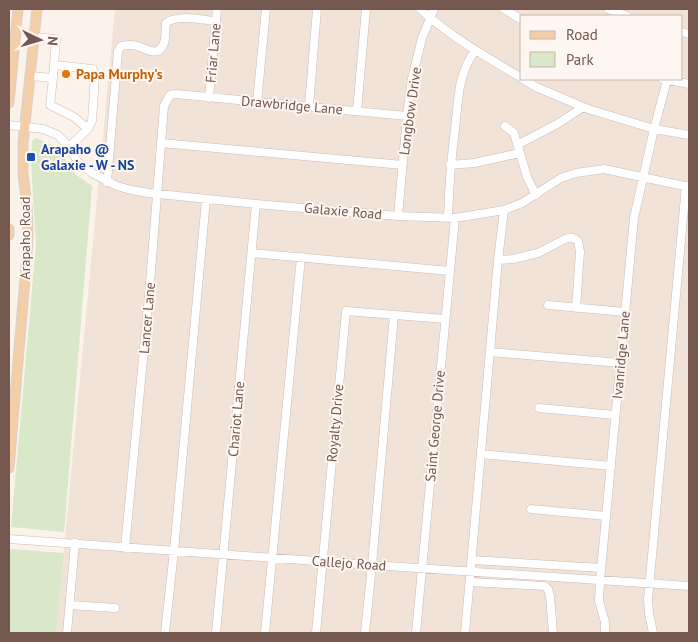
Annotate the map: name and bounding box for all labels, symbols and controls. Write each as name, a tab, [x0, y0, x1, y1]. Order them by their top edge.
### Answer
north arrow	[15, 15, 65, 65]
legend	[520, 15, 683, 80]
street label: Friar Lane	[201, 22, 225, 84]
text: Road	[566, 25, 598, 44]
text: N	[44, 36, 62, 47]
text: Park	[566, 50, 594, 69]
place label: Papa Murphy's	[76, 65, 163, 83]
street label: Longbow Drive	[395, 66, 425, 156]
marker: Papa Murphy's	[60, 68, 72, 80]
street label: Drawbridge Lane	[241, 92, 343, 118]
place label: Arapaho @ Galaxie - W - NS	[41, 140, 135, 174]
marker: Arapaho @ Galaxie - W - NS	[25, 151, 37, 163]
street label: Arapaho Road	[16, 197, 34, 279]
street label: Galaxie Road	[303, 199, 383, 223]
street label: Lancer Lane	[135, 281, 159, 355]
street label: Ivanridge Lane	[608, 310, 634, 400]
street label: Saint George Drive	[421, 370, 449, 482]
street label: Chariot Lane	[224, 380, 248, 458]
street label: Royalty Drive	[323, 383, 347, 463]
street label: Callejo Road	[311, 551, 387, 575]

